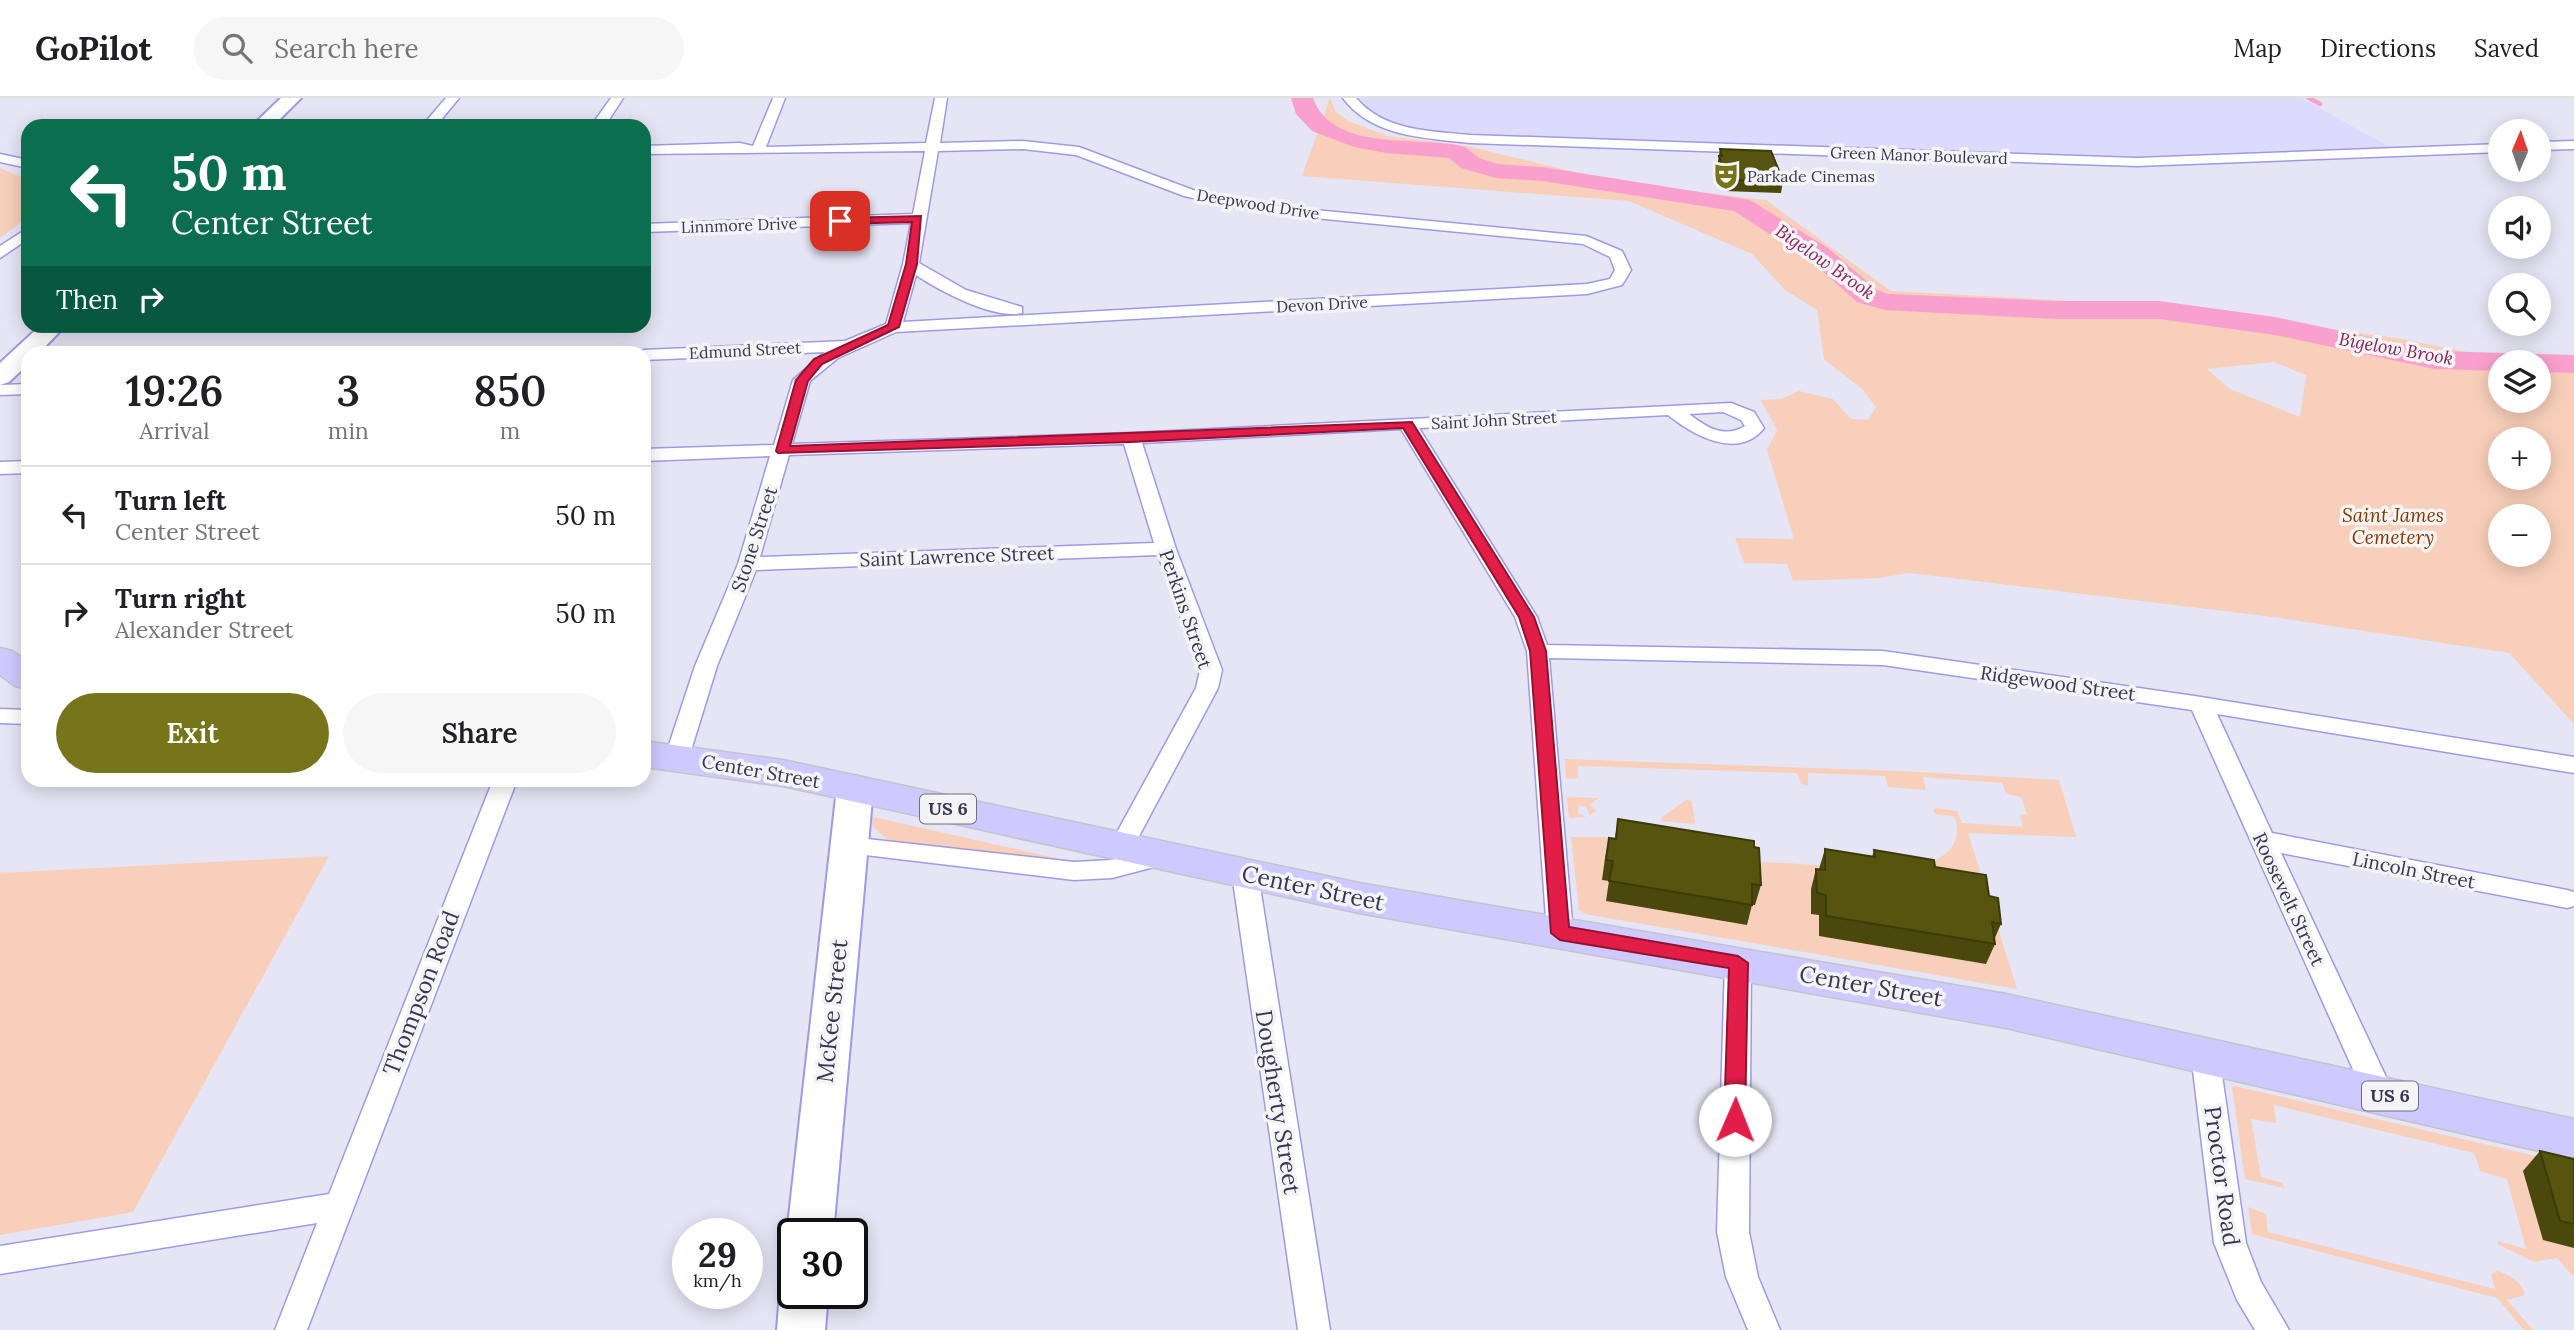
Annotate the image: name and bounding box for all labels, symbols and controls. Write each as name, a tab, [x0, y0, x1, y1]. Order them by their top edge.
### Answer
search box	[194, 17, 684, 80]
text: GoPilot	[35, 27, 152, 69]
icon: search	[218, 29, 256, 67]
text: Search here	[274, 32, 419, 65]
text: Map	[2233, 33, 2282, 64]
text: Directions	[2320, 33, 2436, 64]
text: Saved	[2474, 33, 2539, 64]
north arrow	[2488, 119, 2552, 182]
map controls	[2488, 119, 2551, 567]
text: 50 m	[171, 141, 287, 203]
street label: Green Manor Boulevard	[1830, 142, 2009, 168]
icon: left	[56, 147, 147, 238]
theatre icon: Parkade Cinemas	[1711, 161, 1741, 191]
place label: Parkade Cinemas	[1747, 166, 1875, 186]
street label: Deepwood Drive	[1195, 184, 1321, 224]
pin	[810, 191, 870, 251]
button: sound	[2488, 196, 2551, 259]
text: Center Street	[171, 202, 373, 243]
icon: arrive	[821, 202, 859, 240]
street label: Linnmore Drive	[680, 213, 798, 237]
water label: Bigelow Brook	[1771, 219, 1879, 304]
button: search	[2488, 273, 2551, 336]
icon: right	[132, 280, 170, 318]
text: Then	[56, 283, 118, 316]
street label: Devon Drive	[1276, 292, 1369, 316]
water label: Bigelow Brook	[2337, 327, 2455, 370]
street label: Edmund Street	[688, 337, 802, 363]
button: layers	[2488, 350, 2551, 413]
text: 19:26	[126, 364, 223, 418]
text: 3	[337, 364, 360, 418]
text: 850	[473, 364, 547, 418]
street label: Saint John Street	[1431, 407, 1558, 433]
text: Arrival	[139, 416, 210, 445]
text: min	[328, 416, 369, 445]
text: m	[500, 416, 520, 445]
button: +	[2488, 427, 2551, 490]
street label: Stone Street	[726, 482, 783, 595]
text: Turn left	[115, 484, 226, 517]
icon: left	[56, 496, 94, 534]
text: 50 m	[556, 499, 616, 532]
park label: Saint James Cemetery	[2342, 503, 2444, 549]
button: −	[2488, 504, 2551, 567]
text: Center Street	[115, 517, 260, 546]
street label: Saint Lawrence Street	[859, 541, 1055, 571]
street label: Perkins Street	[1154, 546, 1218, 672]
text: Turn right	[115, 582, 246, 615]
icon: right	[56, 594, 94, 632]
text: 50 m	[556, 597, 616, 630]
text: Alexander Street	[115, 615, 293, 644]
street label: Ridgewood Street	[1979, 660, 2138, 706]
button: Exit	[56, 693, 329, 773]
button: Share	[343, 693, 616, 773]
street label: Center Street	[700, 749, 823, 793]
road number: US 6	[920, 794, 976, 824]
street label: Roosevelt Street	[2248, 829, 2331, 970]
street label: Lincoln Street	[2351, 846, 2478, 894]
street label: Center Street	[1239, 858, 1387, 917]
street label: Thompson Road	[376, 906, 465, 1079]
street label: McKee Street	[810, 938, 853, 1084]
street label: Center Street	[1797, 959, 1945, 1012]
street label: Dougherty Street	[1250, 1008, 1307, 1196]
road number: US 6	[2362, 1082, 2418, 1111]
position arrow	[1698, 1083, 1772, 1157]
street label: Proctor Road	[2198, 1104, 2247, 1248]
speed limit sign: 30	[777, 1218, 868, 1309]
text: 29	[698, 1232, 737, 1277]
text: km/h	[693, 1269, 742, 1292]

